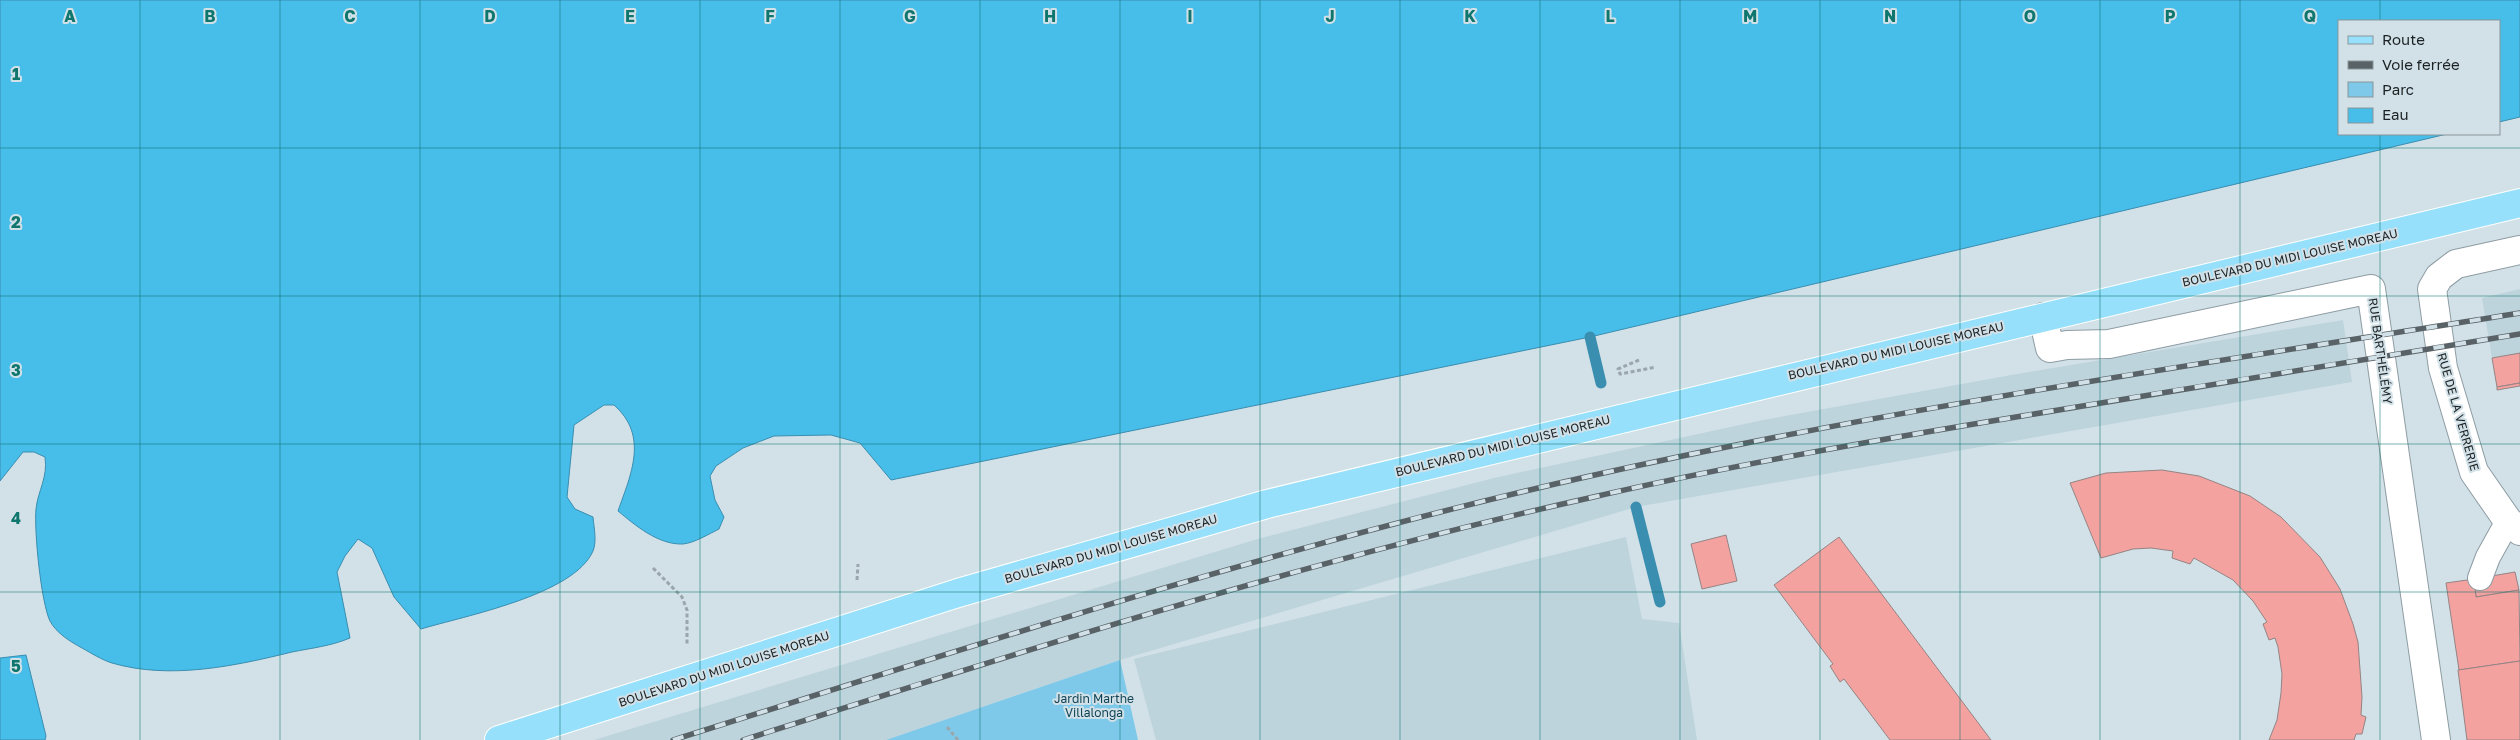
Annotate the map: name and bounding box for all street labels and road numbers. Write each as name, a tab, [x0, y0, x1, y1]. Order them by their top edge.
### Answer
street label: BOULEVARD DU MIDI LOUISE MOREAU	[2181, 225, 2399, 290]
street label: RUE BARTHÉLÉMY	[2366, 297, 2395, 405]
street label: BOULEVARD DU MIDI LOUISE MOREAU	[1787, 318, 2005, 383]
street label: RUE DE LA VERRERIE	[2434, 351, 2483, 473]
street label: BOULEVARD DU MIDI LOUISE MOREAU	[1394, 412, 1612, 479]
street label: BOULEVARD DU MIDI LOUISE MOREAU	[1003, 511, 1219, 586]
street label: BOULEVARD DU MIDI LOUISE MOREAU	[617, 627, 831, 710]

